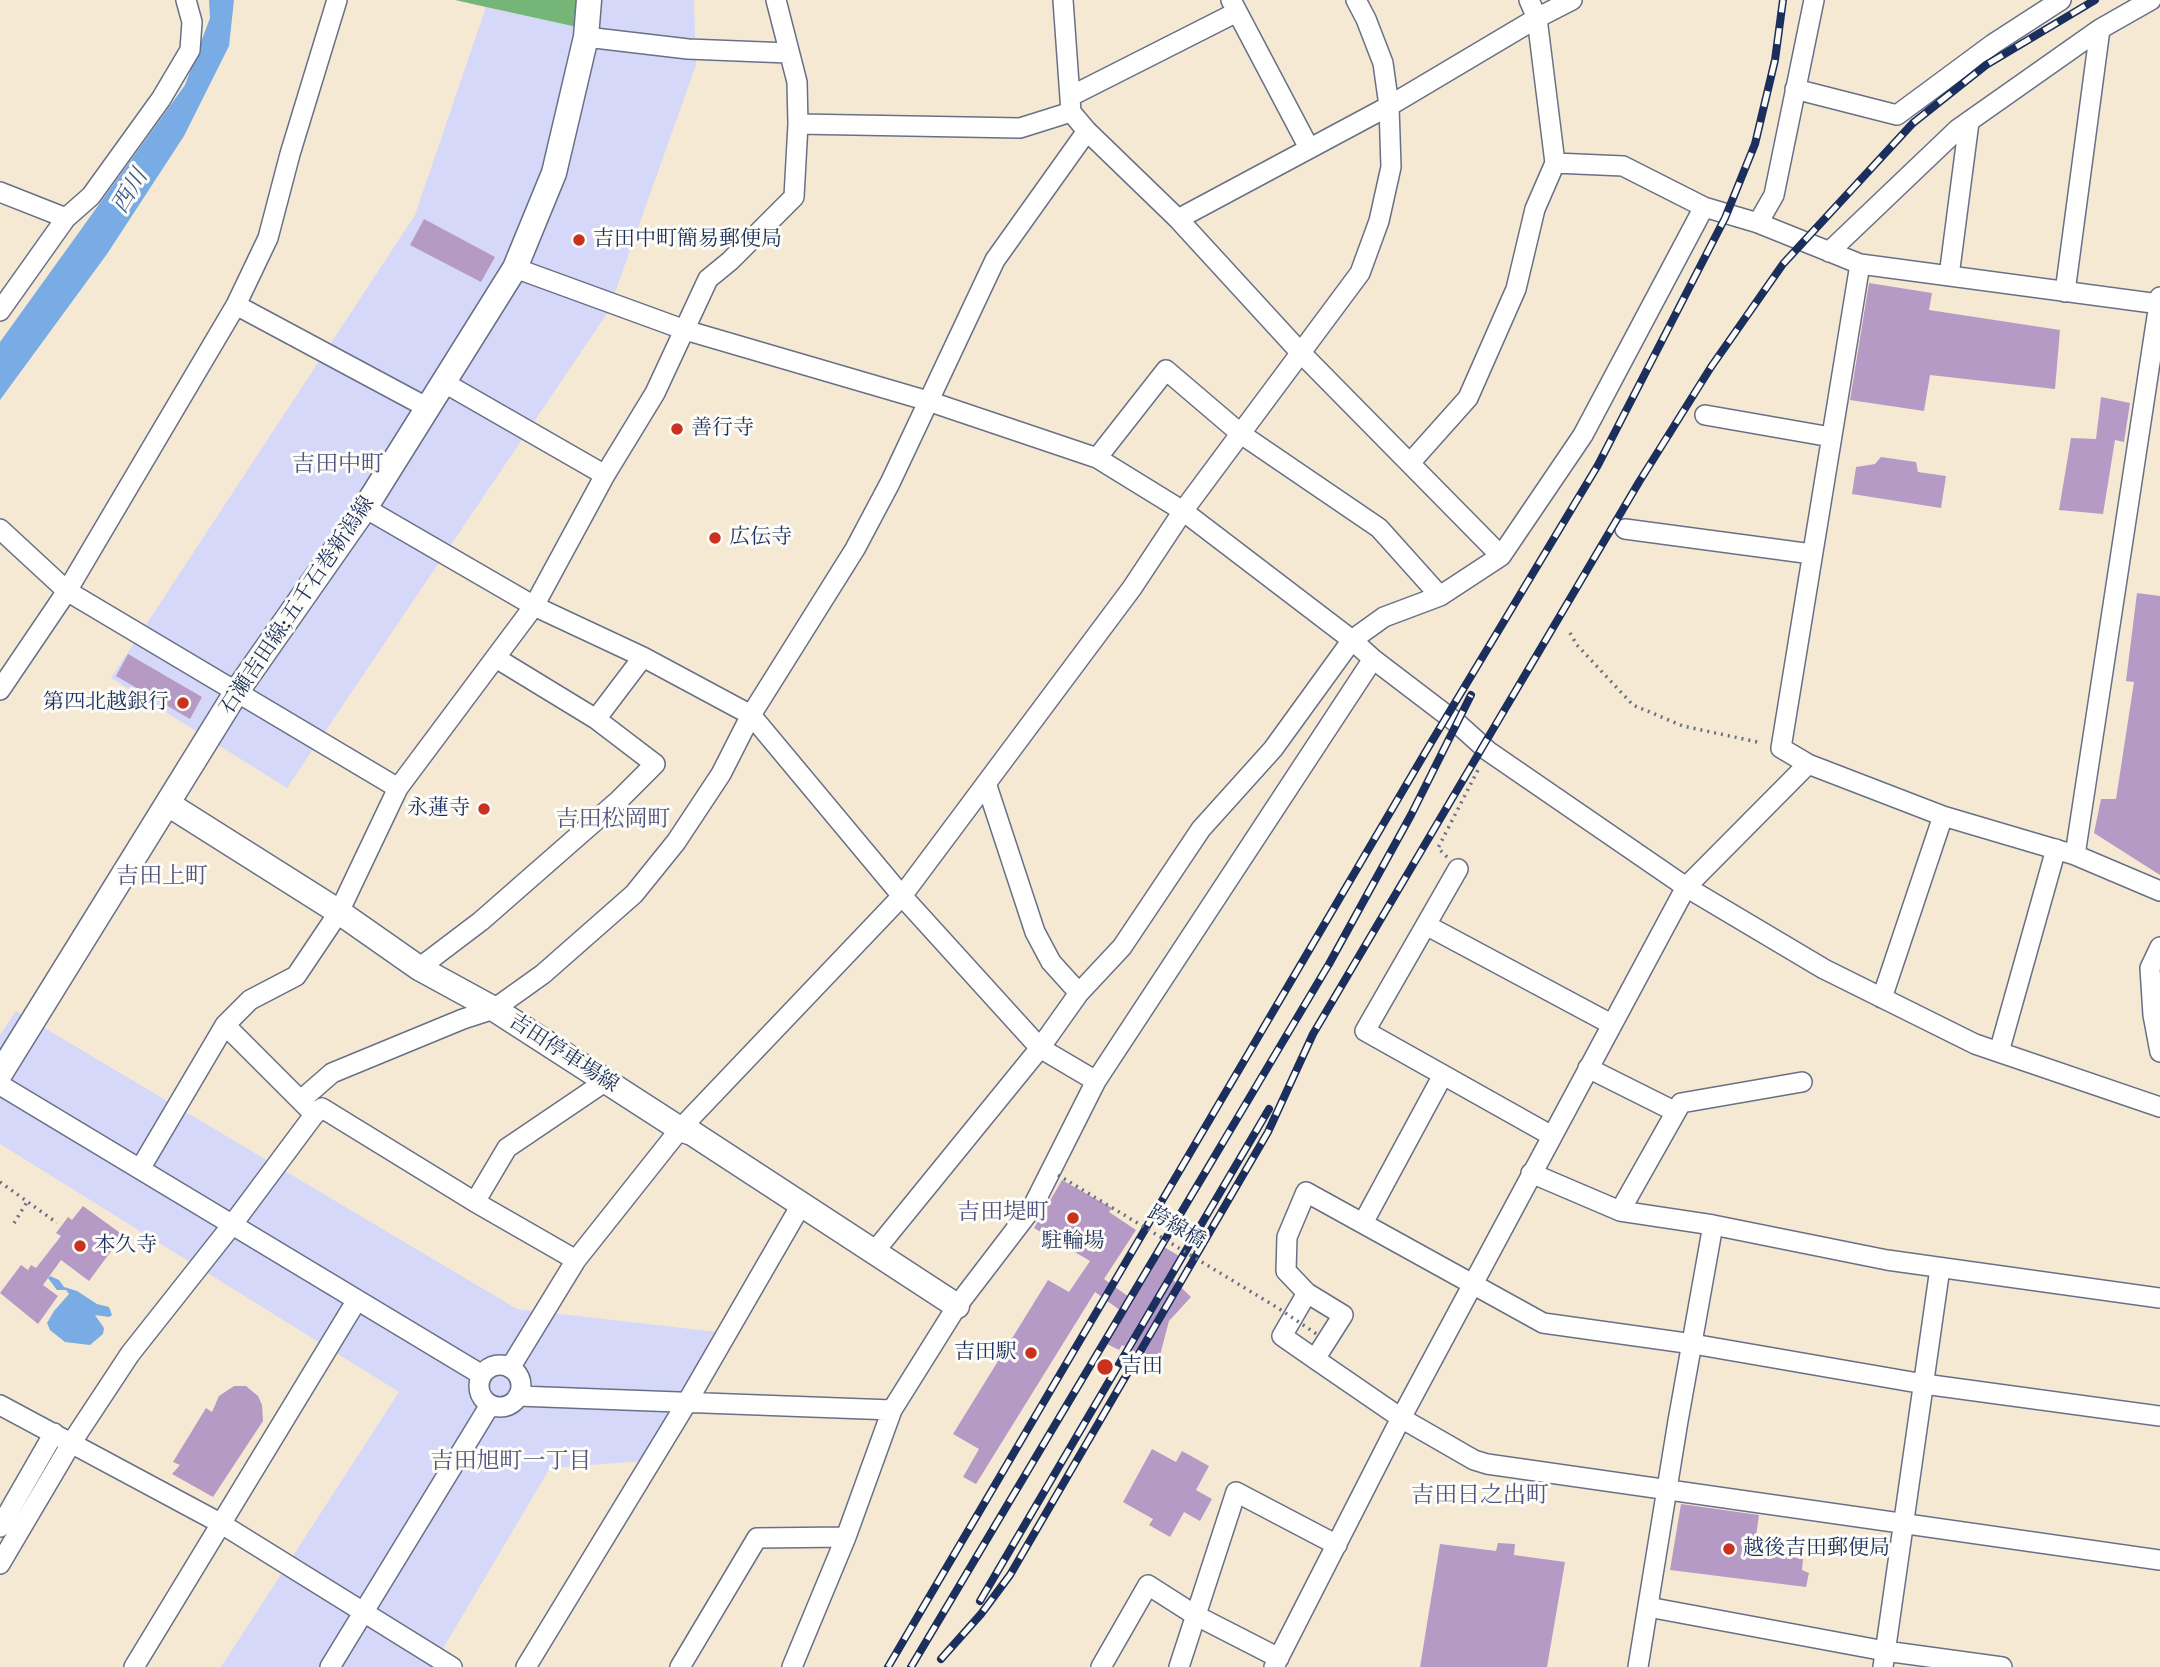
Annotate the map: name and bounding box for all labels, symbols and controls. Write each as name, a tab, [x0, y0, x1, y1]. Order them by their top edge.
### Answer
water label: 西川	[107, 165, 155, 219]
place label: 吉田中町簡易郵便局	[593, 227, 782, 253]
marker: 吉田中町簡易郵便局	[571, 232, 587, 248]
place label: 善行寺	[691, 416, 754, 442]
marker: 善行寺	[669, 421, 685, 437]
district label: 吉田中町	[292, 451, 384, 479]
street label: 石瀬吉田線;五千石巻新潟線	[215, 492, 381, 720]
place label: 広伝寺	[729, 525, 792, 551]
marker: 広伝寺	[707, 530, 723, 546]
place label: 第四北越銀行	[43, 690, 169, 716]
marker: 第四北越銀行	[175, 695, 191, 711]
place label: 永蓮寺	[407, 796, 470, 822]
marker: 永蓮寺	[476, 801, 492, 817]
district label: 吉田松岡町	[556, 806, 670, 834]
district label: 吉田上町	[116, 863, 208, 891]
street label: 吉田停車場線	[503, 1009, 623, 1099]
district label: 吉田堤町	[957, 1199, 1049, 1227]
street label: 跨線橋	[1143, 1201, 1209, 1255]
marker: 駐輪場	[1065, 1210, 1081, 1226]
place label: 駐輪場	[1042, 1229, 1104, 1255]
place label: 本久寺	[94, 1233, 157, 1259]
marker: 本久寺	[72, 1238, 88, 1254]
place label: 吉田駅	[954, 1340, 1017, 1366]
marker: 吉田駅	[1023, 1345, 1039, 1361]
place label: 吉田	[1121, 1354, 1163, 1380]
marker: 吉田	[1095, 1357, 1115, 1377]
district label: 吉田旭町一丁目	[431, 1448, 591, 1476]
district label: 吉田日之出町	[1411, 1482, 1549, 1510]
place label: 越後吉田郵便局	[1743, 1536, 1890, 1562]
marker: 越後吉田郵便局	[1721, 1541, 1737, 1557]

